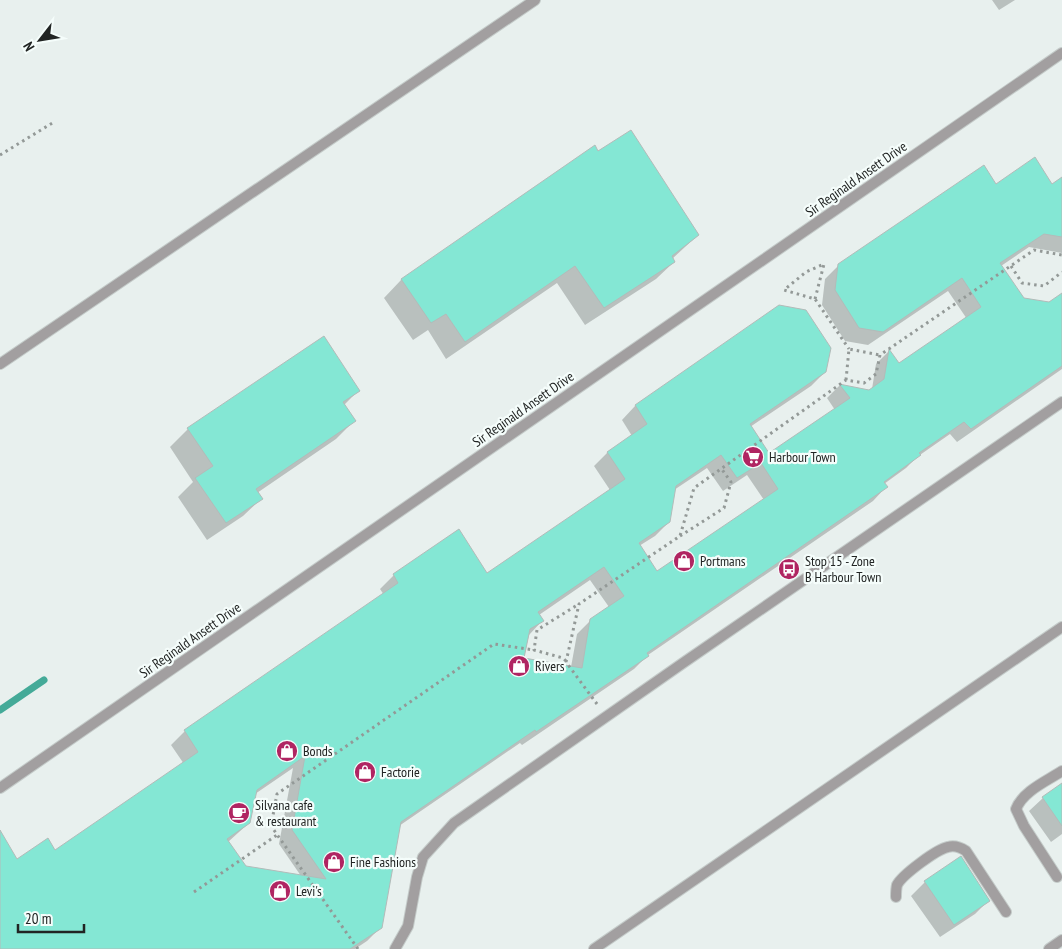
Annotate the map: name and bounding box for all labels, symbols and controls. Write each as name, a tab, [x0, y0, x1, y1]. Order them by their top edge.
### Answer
north arrow	[15, 15, 65, 65]
text: N	[19, 39, 39, 55]
street label: Sir Reginald Ansett Drive	[802, 137, 910, 221]
street label: Sir Reginald Ansett Drive	[469, 367, 577, 451]
supermarket icon: Harbour Town	[741, 445, 765, 469]
place label: Harbour Town	[769, 448, 836, 466]
shop icon: Portmans	[672, 549, 696, 573]
place label: Portmans	[700, 552, 746, 570]
place label: Stop 15 - Zone B Harbour Town	[805, 552, 881, 586]
bus stop icon: Stop 15 - Zone B Harbour Town	[777, 557, 801, 581]
street label: Sir Reginald Ansett Drive	[136, 598, 244, 682]
shop icon: Rivers	[507, 654, 531, 678]
place label: Rivers	[535, 657, 565, 675]
shop icon: Bonds	[275, 739, 299, 763]
place label: Bonds	[303, 742, 333, 760]
shop icon: Factorie	[353, 760, 377, 784]
place label: Factorie	[381, 763, 420, 781]
place label: Silvana cafe & restaurant	[255, 796, 317, 830]
cafe icon: Silvana cafe & restaurant	[227, 801, 251, 825]
shop icon: Fine Fashions	[322, 850, 346, 874]
place label: Fine Fashions	[350, 853, 416, 871]
shop icon: Levi's	[268, 879, 292, 903]
place label: Levi's	[296, 882, 322, 900]
scale bar	[18, 902, 84, 934]
text: 20 m	[25, 909, 51, 928]

